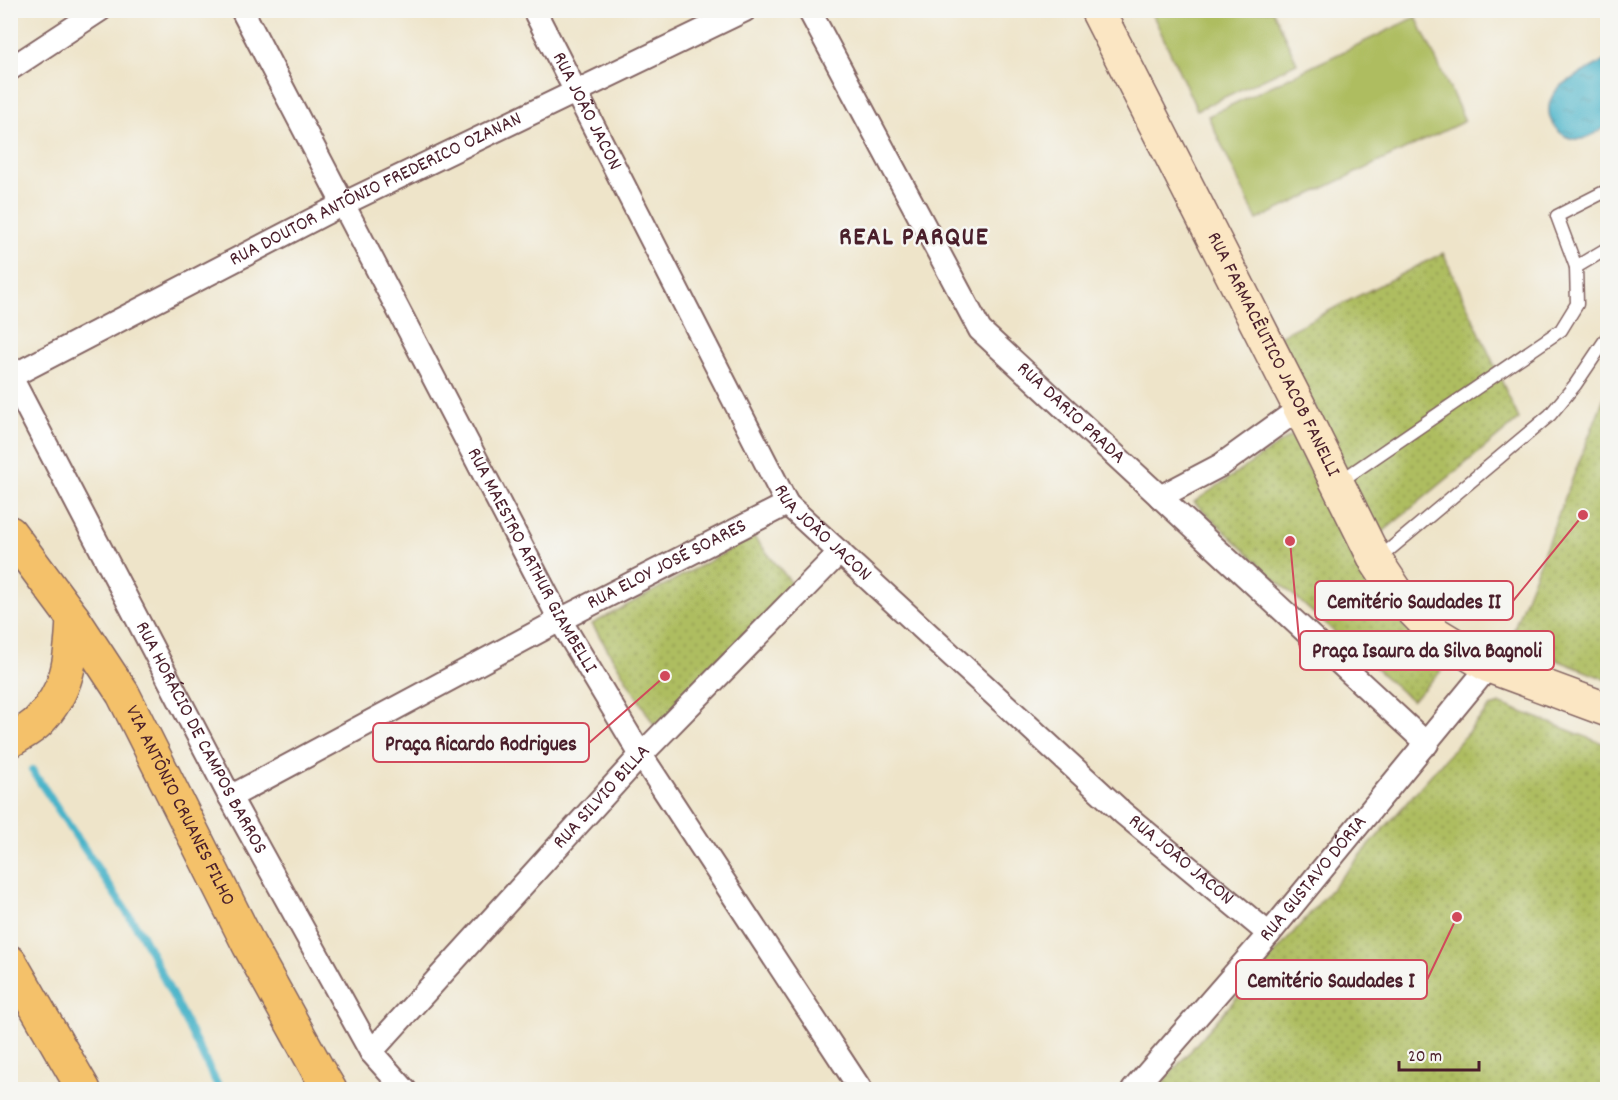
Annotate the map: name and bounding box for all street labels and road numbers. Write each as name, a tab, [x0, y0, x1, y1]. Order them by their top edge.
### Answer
street label: RUA JOÃO JACON	[544, 47, 628, 176]
street label: RUA DOUTOR ANTÔNIO FREDERICO OZANAN	[225, 106, 527, 274]
street label: RUA FARMACÊUTICO JACOB FANELLI	[1199, 228, 1346, 482]
street label: RUA DARIO PRADA	[1010, 356, 1131, 471]
street label: RUA MAESTRO ARTHUR GIAMBELLI	[459, 443, 603, 679]
street label: RUA JOÃO JACON	[766, 480, 877, 589]
street label: RUA ELOY JOSÉ SOARES	[583, 513, 752, 618]
street label: RUA HORÁCIO DE CAMPOS BARROS	[127, 617, 273, 860]
street label: VIA ANTÔNIO CRUANES FILHO	[117, 701, 241, 911]
street label: RUA SILVIO BILLA	[547, 739, 657, 856]
street label: RUA JOÃO JACON	[1122, 808, 1239, 913]
street label: RUA GUSTAVO DÓRIA	[1254, 810, 1375, 949]

